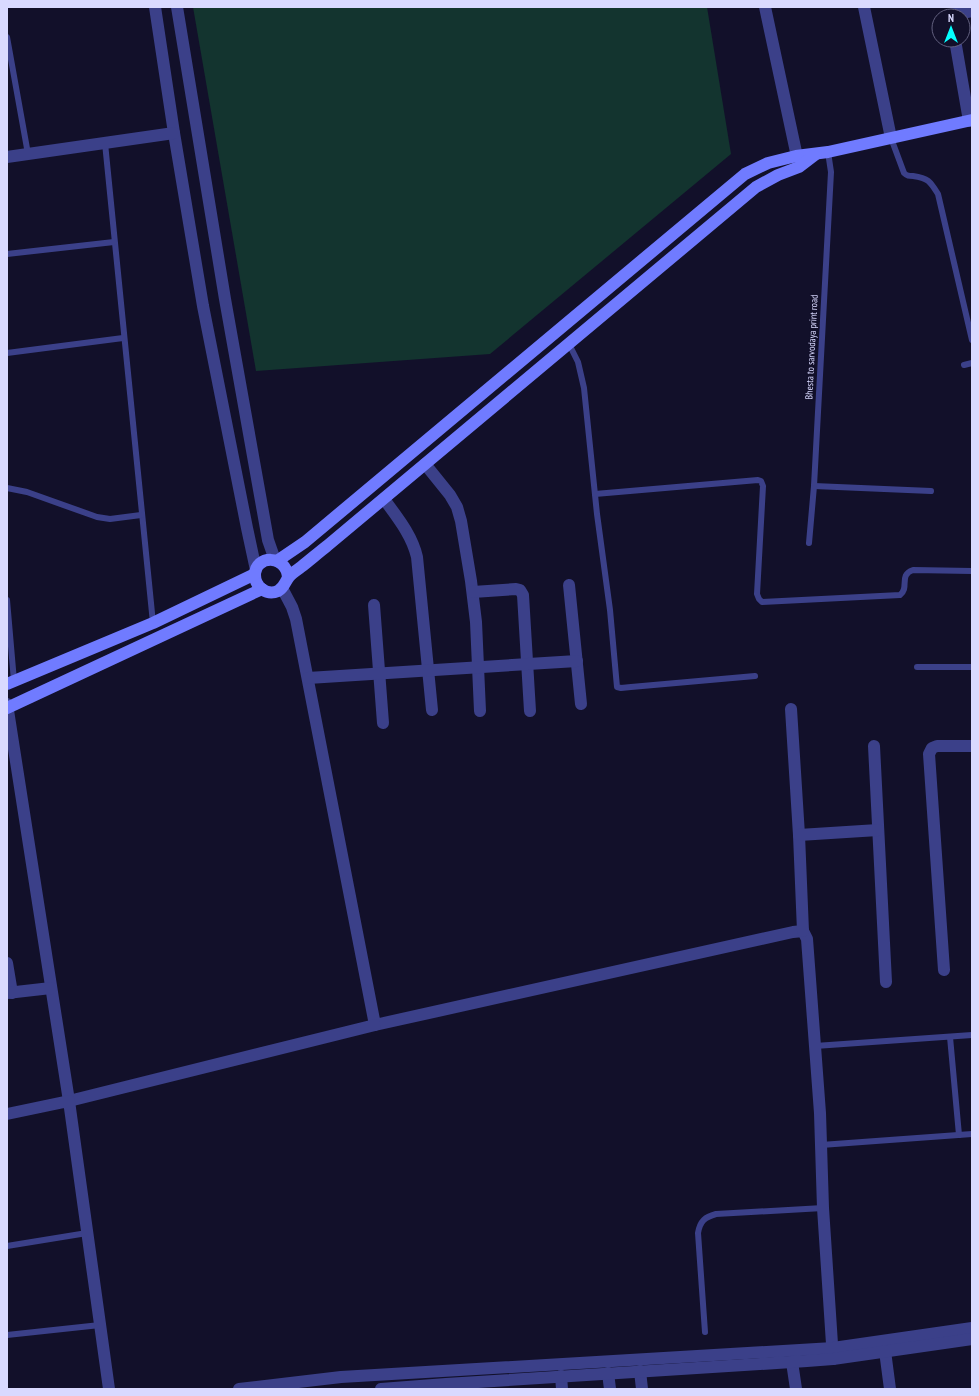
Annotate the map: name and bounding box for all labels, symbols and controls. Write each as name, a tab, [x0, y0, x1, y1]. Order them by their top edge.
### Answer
north arrow	[931, 8, 971, 48]
text: N	[948, 11, 954, 25]
street label: Bhesta to sarvodaya print road	[802, 294, 821, 400]

